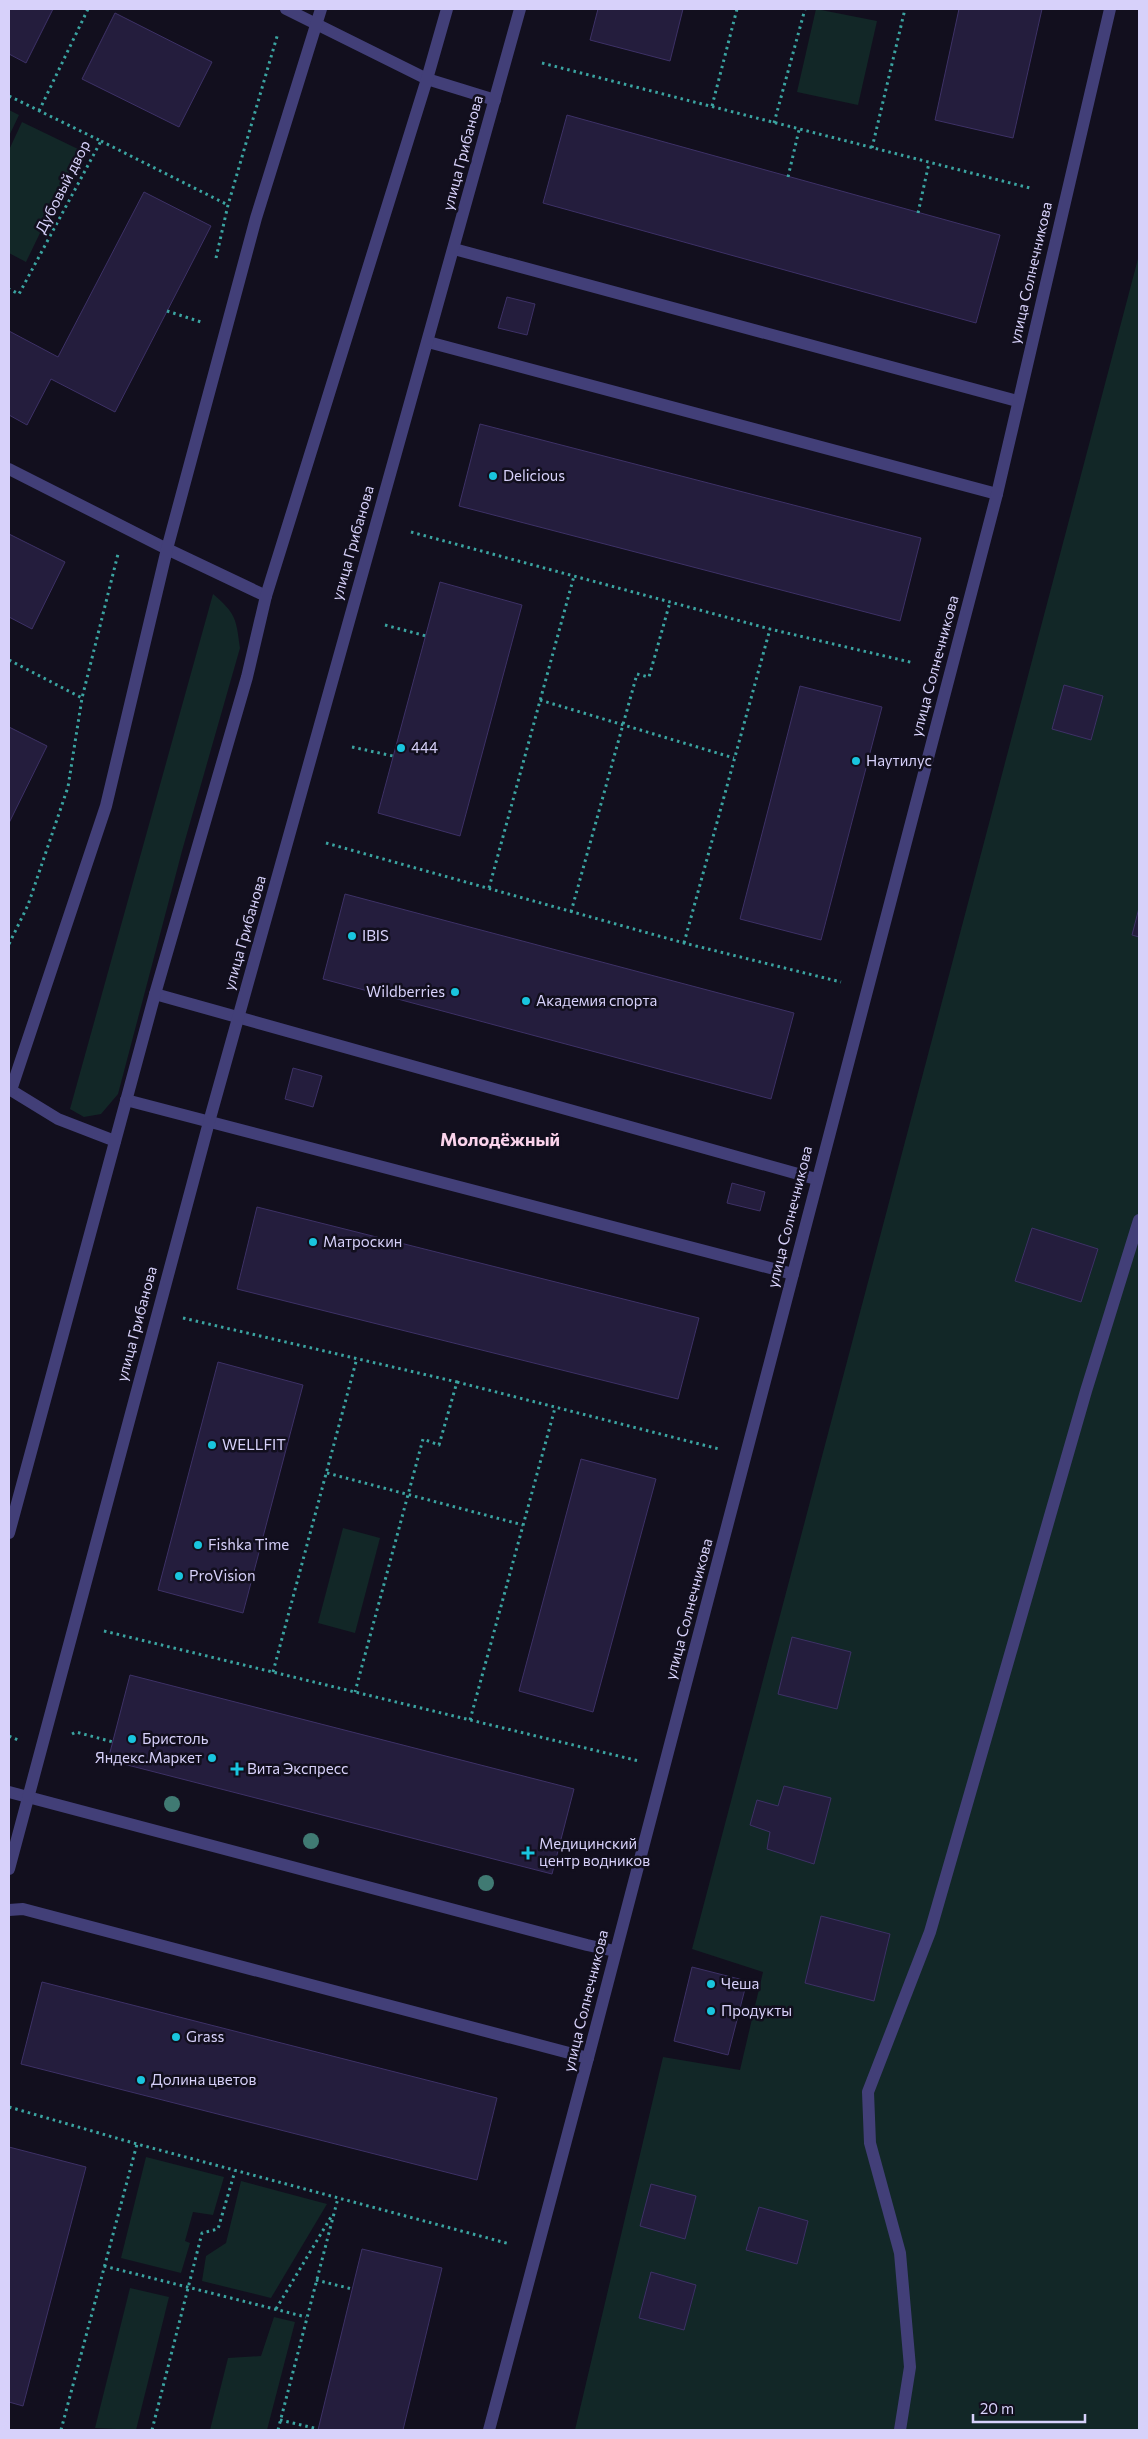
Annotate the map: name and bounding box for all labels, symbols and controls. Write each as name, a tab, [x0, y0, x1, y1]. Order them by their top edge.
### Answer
street label: улица Грибанова	[438, 93, 486, 212]
street label: Дубовый двор	[31, 137, 93, 236]
street label: улица Солнечникова	[1005, 200, 1055, 346]
place label: Delicious	[503, 466, 565, 484]
marker: Delicious	[487, 470, 499, 482]
street label: улица Грибанова	[327, 483, 377, 602]
street label: улица Солнечникова	[906, 593, 962, 738]
place label: 444	[411, 738, 438, 756]
marker: 444	[395, 742, 407, 754]
place label: Наутилус	[866, 751, 932, 769]
marker: Наутилус	[850, 755, 862, 767]
street label: улица Грибанова	[219, 873, 269, 992]
place label: IBIS	[362, 926, 389, 944]
marker: IBIS	[346, 930, 358, 942]
place label: Wildberries	[366, 982, 445, 1000]
marker: Wildberries	[449, 986, 461, 998]
place label: Академия спорта	[536, 991, 657, 1009]
marker: Академия спорта	[520, 995, 532, 1007]
district label: Молодёжный	[440, 1128, 560, 1150]
street label: улица Солнечникова	[763, 1144, 815, 1290]
place label: Матроскин	[323, 1232, 402, 1250]
marker: Матроскин	[307, 1236, 319, 1248]
street label: улица Грибанова	[112, 1264, 160, 1383]
place label: WELLFIT	[222, 1435, 286, 1453]
marker: WELLFIT	[206, 1439, 218, 1451]
place label: Fishka Time	[208, 1535, 289, 1553]
street label: улица Солнечникова	[660, 1536, 716, 1681]
marker: Fishka Time	[192, 1539, 204, 1551]
place label: ProVision	[189, 1566, 256, 1584]
marker: ProVision	[173, 1570, 185, 1582]
place label: Бристоль	[142, 1729, 209, 1747]
marker: Бристоль	[126, 1733, 138, 1745]
place label: Яндекс.Маркет	[95, 1748, 202, 1766]
marker: Яндекс.Маркет	[206, 1752, 218, 1764]
place label: Вита Экспресс	[247, 1759, 348, 1777]
marker: Вита Экспресс	[231, 1763, 243, 1775]
place label: Медицинский центр водников	[539, 1834, 650, 1869]
marker: Медицинский центр водников	[521, 1846, 535, 1860]
street label: улица Солнечникова	[559, 1928, 611, 2074]
place label: Чеша	[721, 1974, 759, 1992]
marker: Чеша	[705, 1978, 717, 1990]
place label: Продукты	[721, 2001, 792, 2019]
marker: Продукты	[705, 2005, 717, 2017]
place label: Grass	[186, 2027, 224, 2045]
marker: Grass	[170, 2031, 182, 2043]
place label: Долина цветов	[151, 2070, 257, 2088]
marker: Долина цветов	[135, 2074, 147, 2086]
scale bar	[973, 2392, 1086, 2424]
text: 20 m	[980, 2399, 1014, 2417]

